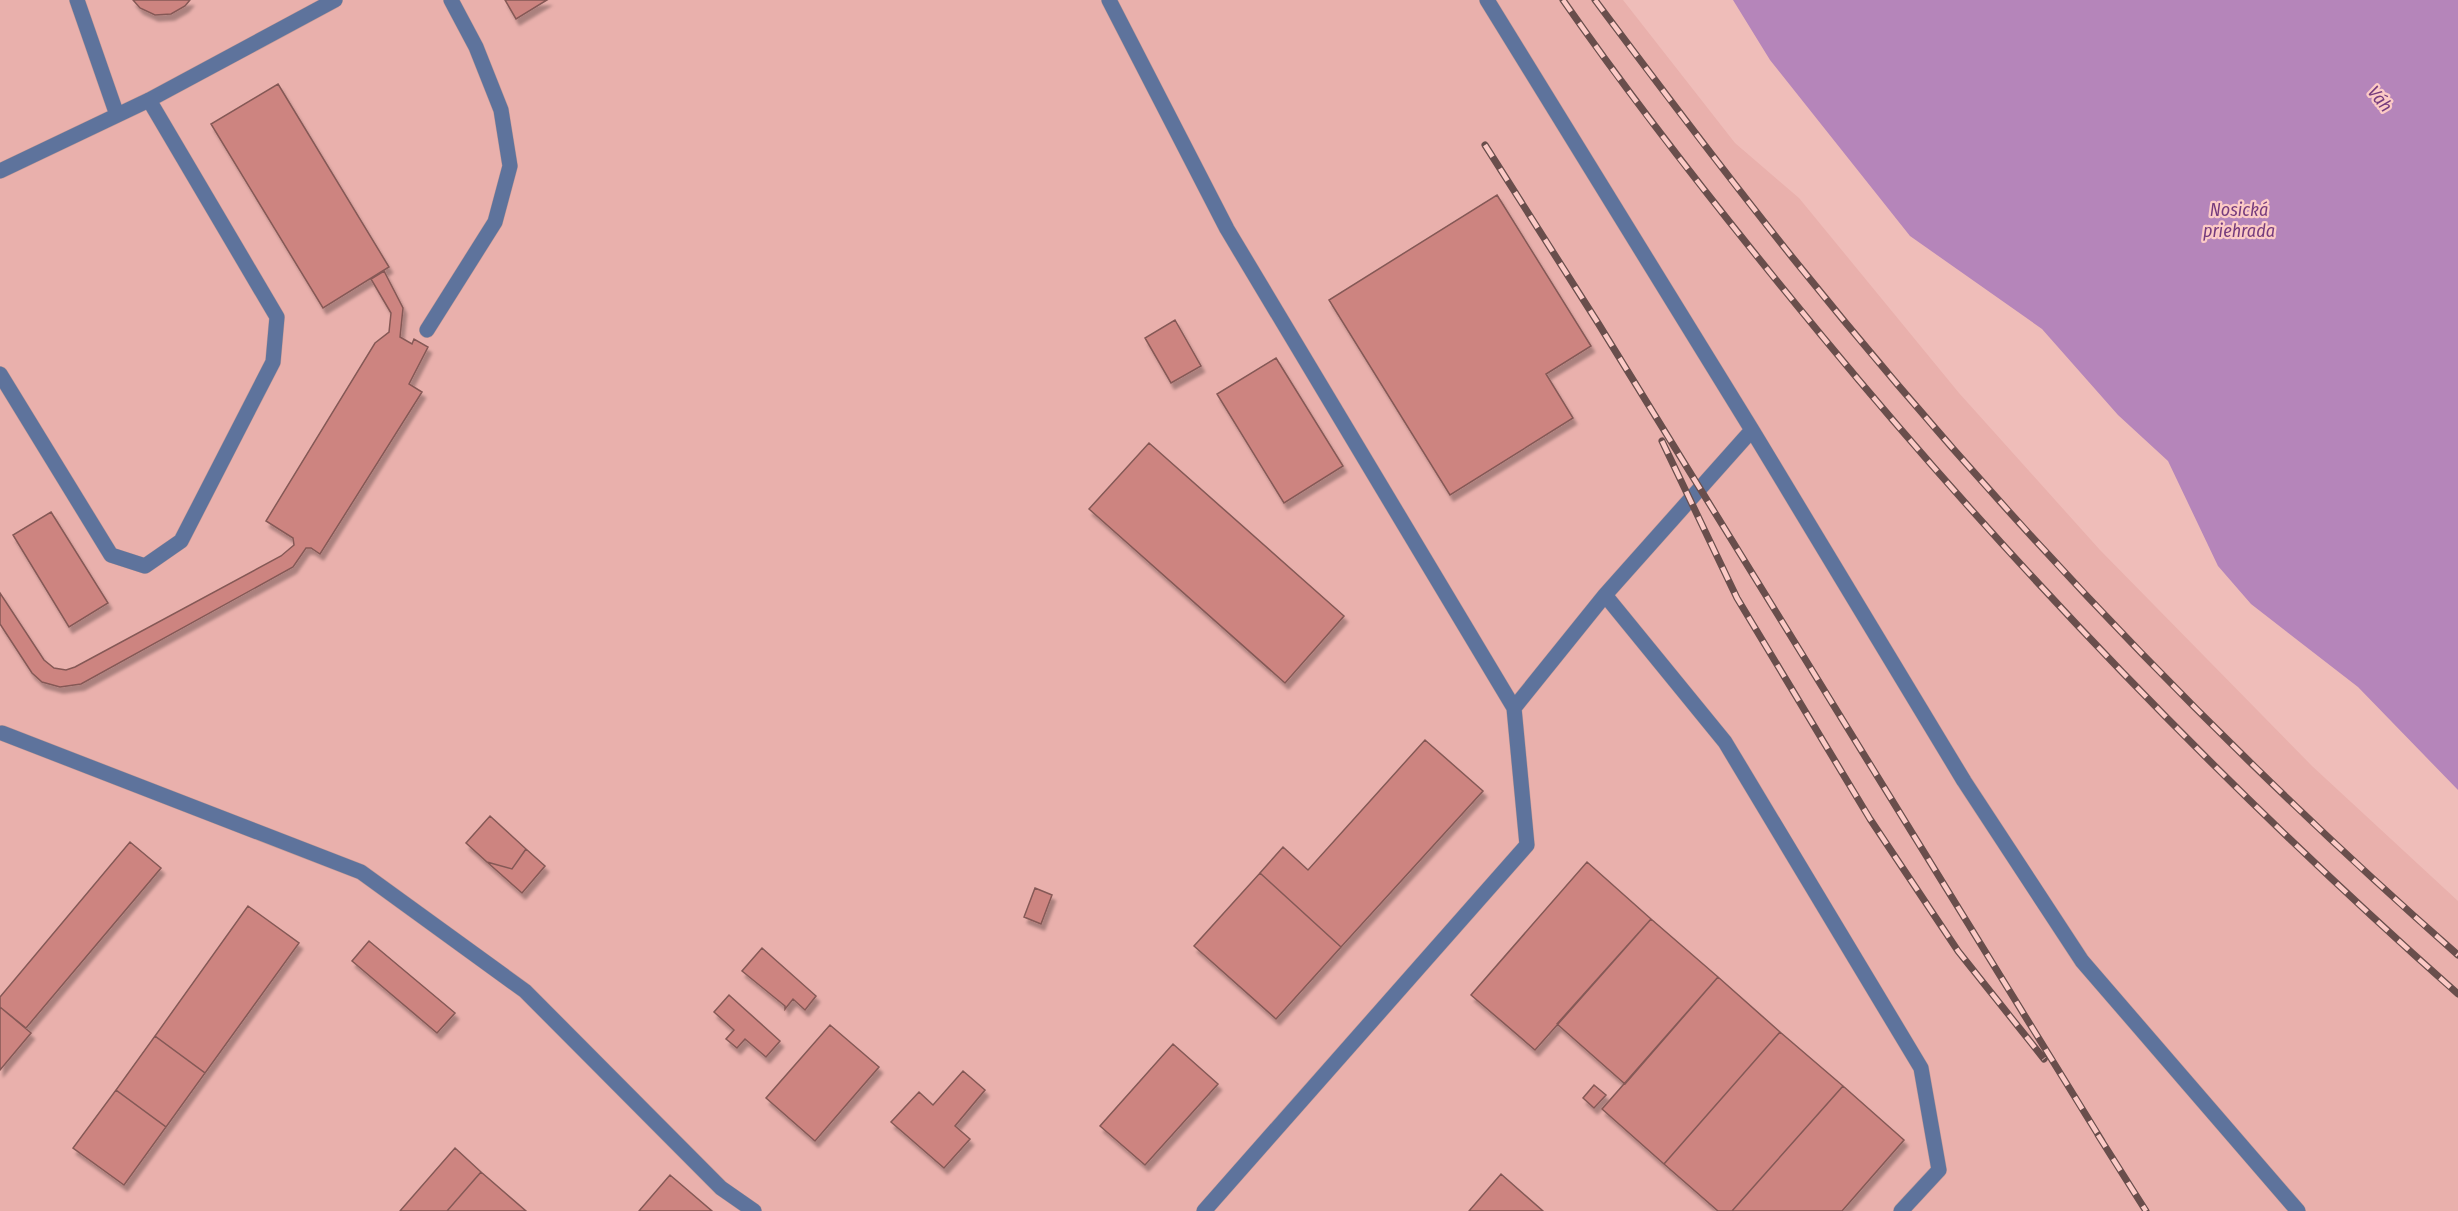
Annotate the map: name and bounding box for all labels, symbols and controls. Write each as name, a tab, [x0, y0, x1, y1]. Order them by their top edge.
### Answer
water label: Váh	[2363, 81, 2397, 117]
water label: Nosická priehrada	[2203, 199, 2275, 242]

